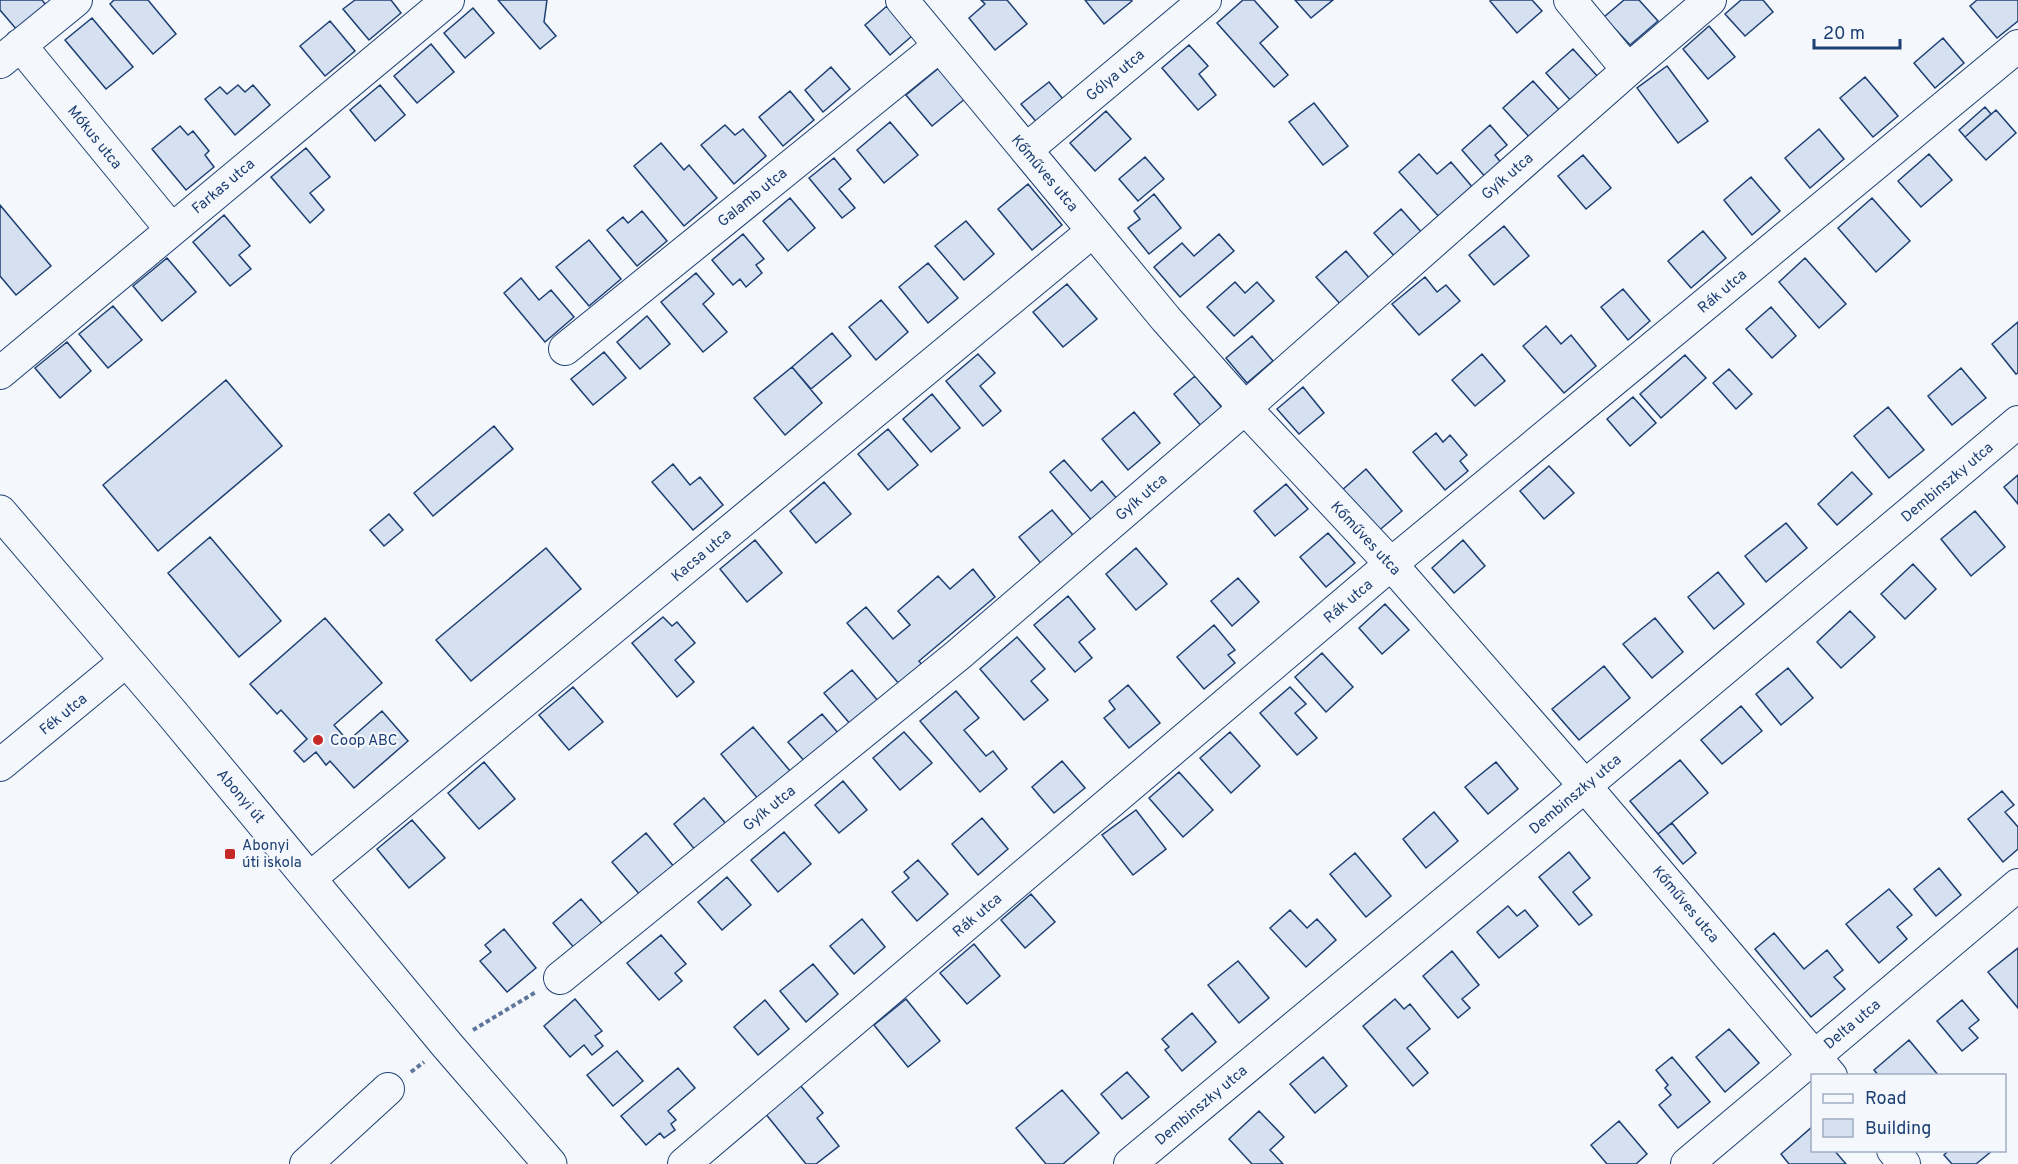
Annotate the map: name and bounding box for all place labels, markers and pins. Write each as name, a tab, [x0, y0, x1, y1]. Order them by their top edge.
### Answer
place label: Coop ABC	[330, 732, 397, 751]
marker: Coop ABC	[311, 733, 325, 747]
place label: Abonyi úti iskola	[242, 837, 302, 873]
marker: Abonyi úti iskola	[223, 847, 237, 861]

